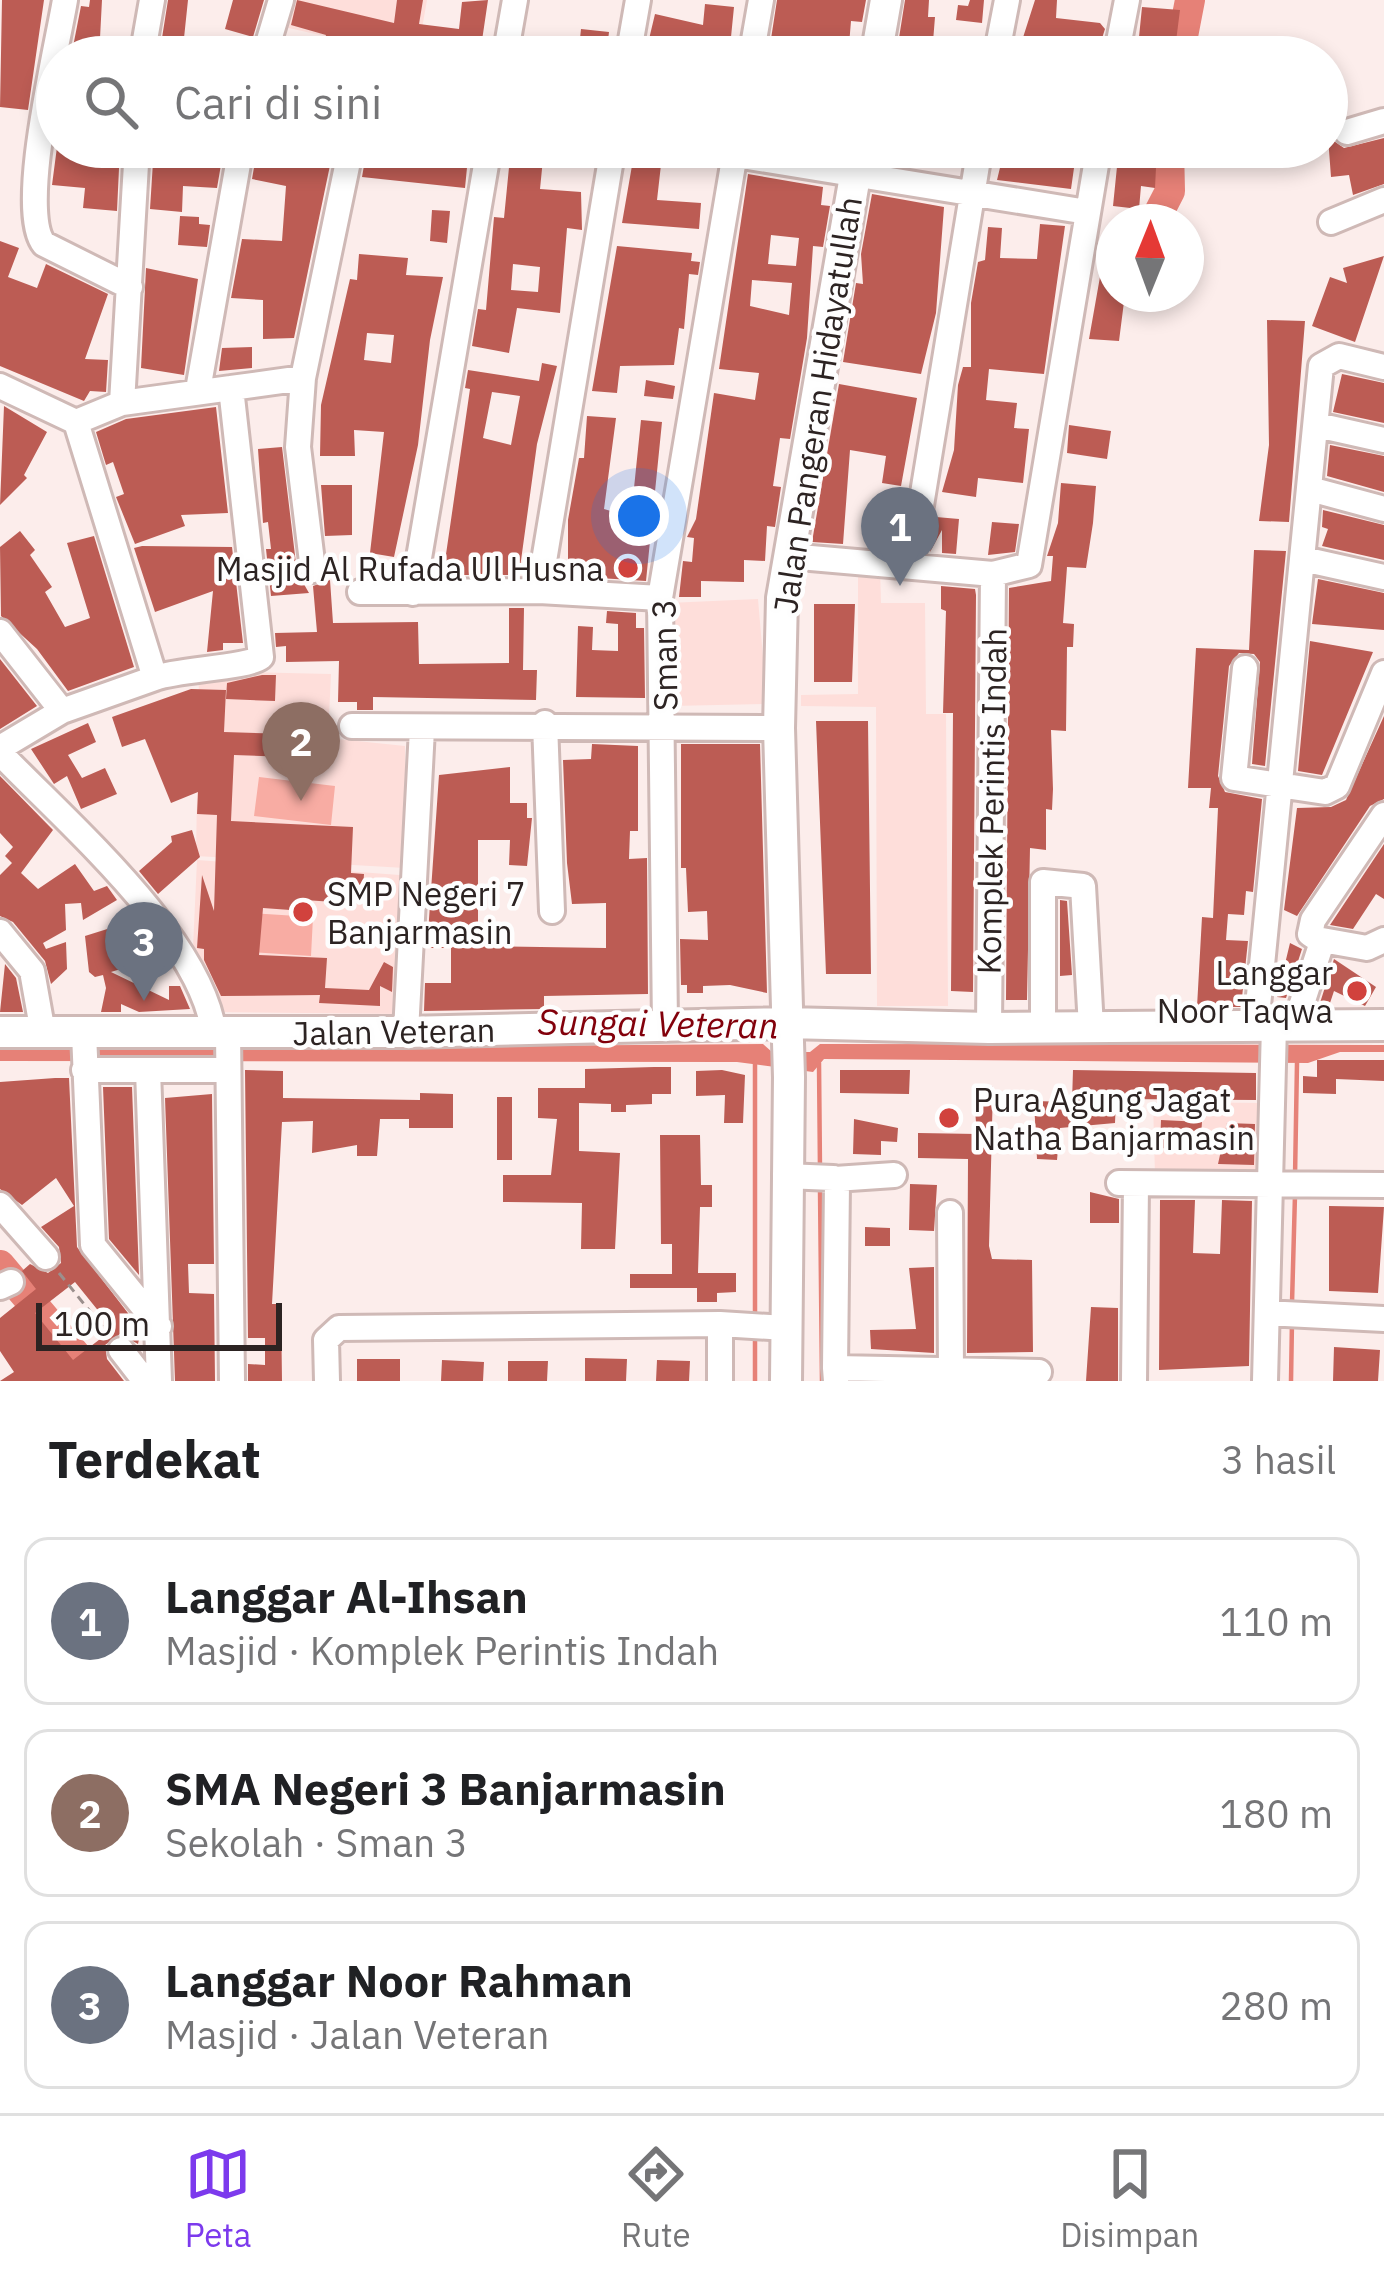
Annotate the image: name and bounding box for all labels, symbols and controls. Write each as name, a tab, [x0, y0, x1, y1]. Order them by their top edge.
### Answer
search box	[36, 36, 1348, 168]
icon: search	[78, 69, 144, 135]
text: Cari di sini	[174, 73, 382, 131]
street label: Jalan Pangeran Hidayatullah	[763, 194, 871, 616]
north arrow	[1096, 204, 1204, 312]
your location	[609, 486, 669, 546]
pin: 1	[861, 487, 939, 586]
place label: Masjid Al Rufada Ul Husna	[216, 547, 604, 590]
marker: Masjid Al Rufada Ul Husna	[615, 555, 641, 581]
street label: Sman 3	[642, 599, 686, 711]
street label: Komplek Perintis Indah	[966, 627, 1016, 975]
pin: 2	[262, 702, 340, 801]
place label: SMP Negeri 7 Banjarmasin	[327, 872, 526, 953]
marker: SMP Negeri 7 Banjarmasin	[290, 899, 316, 925]
pin: 3	[105, 902, 183, 1001]
place label: Langgar Noor Taqwa	[1157, 951, 1333, 1032]
marker: Langgar Noor Taqwa	[1344, 978, 1370, 1004]
water label: Sungai Veteran	[537, 997, 779, 1049]
street label: Jalan Veteran	[292, 1008, 496, 1054]
place label: Pura Agung Jagat Natha Banjarmasin	[973, 1078, 1255, 1159]
marker: Pura Agung Jagat Natha Banjarmasin	[936, 1105, 962, 1131]
scale bar	[36, 1297, 282, 1350]
text: 100 m	[54, 1302, 150, 1345]
text: Terdekat	[48, 1426, 261, 1492]
text: 3 hasil	[1221, 1434, 1336, 1485]
text: Langgar Al-Ihsan	[165, 1567, 528, 1625]
text: 1	[78, 1596, 102, 1647]
text: 110 m	[1220, 1596, 1333, 1647]
text: Masjid · Komplek Perintis Indah	[165, 1625, 719, 1676]
text: SMA Negeri 3 Banjarmasin	[165, 1759, 726, 1817]
text: 2	[78, 1788, 102, 1839]
text: 180 m	[1220, 1788, 1333, 1839]
text: Sekolah · Sman 3	[165, 1817, 468, 1868]
text: Langgar Noor Rahman	[165, 1951, 633, 2009]
text: 3	[78, 1980, 102, 2031]
text: 280 m	[1220, 1980, 1333, 2031]
text: Masjid · Jalan Veteran	[165, 2009, 549, 2060]
tab: Peta	[185, 2141, 251, 2256]
tab: Rute	[621, 2141, 691, 2256]
tab: Disimpan	[1060, 2141, 1199, 2256]

